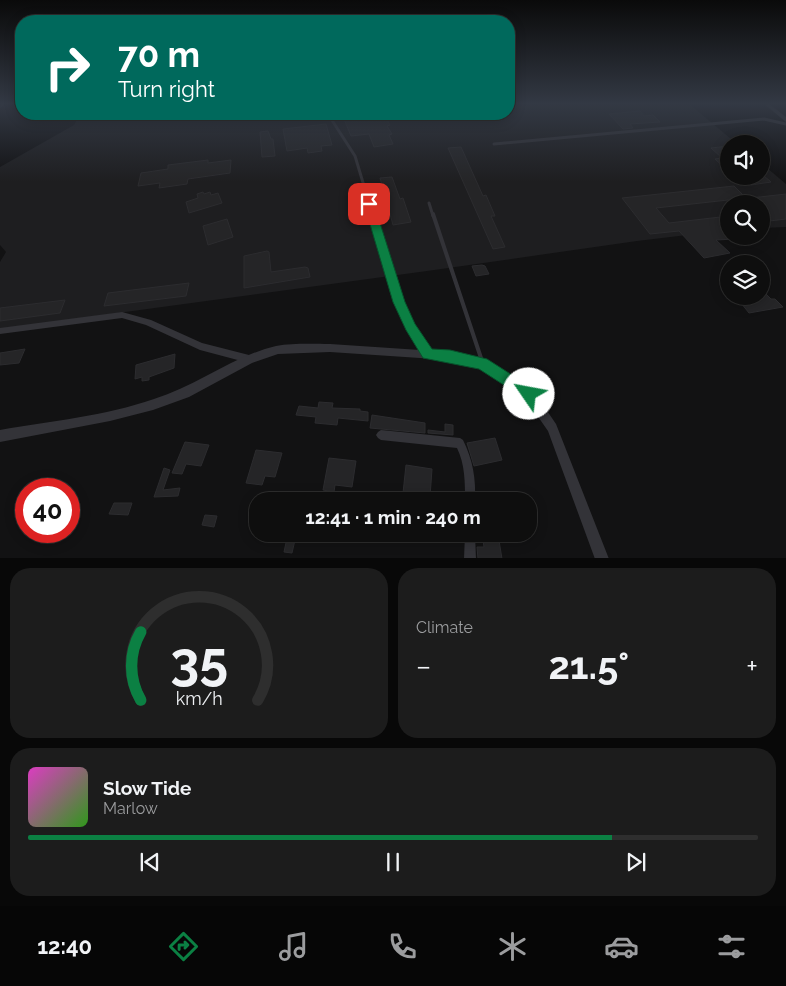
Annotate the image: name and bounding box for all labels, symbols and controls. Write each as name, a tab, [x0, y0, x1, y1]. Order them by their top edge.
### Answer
text: 70 m	[118, 34, 200, 75]
icon: right	[35, 35, 100, 100]
text: Turn right	[118, 76, 215, 102]
map controls	[720, 135, 770, 305]
button: sound	[720, 135, 770, 185]
pin	[348, 183, 390, 225]
icon: arrive	[355, 190, 383, 218]
button: search	[720, 195, 770, 245]
button: layers	[720, 255, 770, 305]
position arrow	[502, 367, 554, 419]
speed limit sign: 40	[15, 478, 80, 543]
text: 12:41 · 1 min · 240 m	[305, 506, 481, 528]
text: Climate	[416, 618, 473, 637]
text: 35	[170, 630, 228, 691]
text: 21.5°	[548, 643, 629, 688]
text: −	[416, 650, 431, 683]
text: +	[746, 650, 758, 683]
text: km/h	[175, 688, 223, 709]
text: Slow Tide	[103, 777, 192, 799]
text: Marlow	[103, 799, 158, 818]
icon: previous	[136, 848, 164, 876]
icon: pause	[379, 848, 407, 876]
icon: next	[622, 848, 650, 876]
icon: directions	[166, 929, 201, 964]
icon: music	[276, 929, 311, 964]
icon: phone	[385, 929, 420, 964]
icon: climate	[495, 929, 530, 964]
icon: car	[604, 929, 639, 964]
icon: filters	[714, 929, 749, 964]
text: 12:40	[37, 933, 92, 959]

